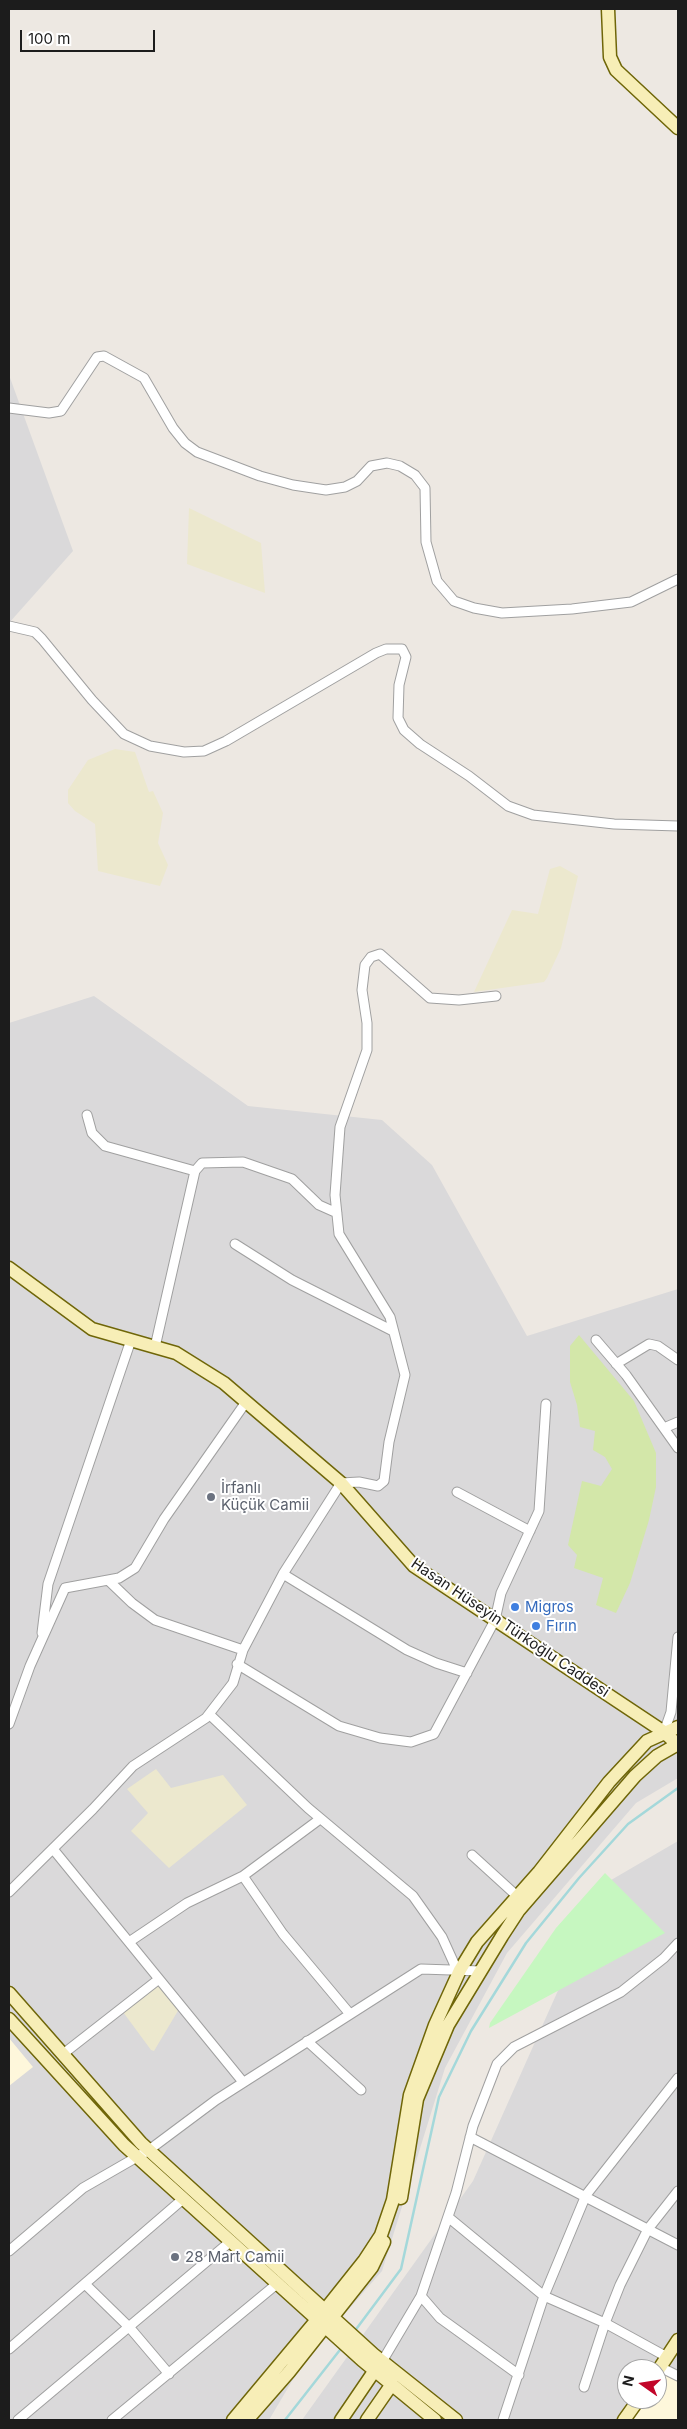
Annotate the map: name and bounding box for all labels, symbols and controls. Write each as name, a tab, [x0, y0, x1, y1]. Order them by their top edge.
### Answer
scale bar	[22, 20, 158, 52]
text: 100 m	[28, 29, 70, 48]
place label: İrfanlı Küçük Camii	[221, 1479, 309, 1514]
marker: İrfanlı Küçük Camii	[205, 1491, 217, 1503]
street label: Hasan Hüseyin Türkoğlu Caddesi	[408, 1555, 612, 1701]
place label: Migros	[525, 1598, 574, 1616]
marker: Migros	[509, 1601, 521, 1613]
place label: Fırın	[546, 1617, 577, 1635]
marker: Fırın	[530, 1620, 542, 1632]
place label: 28 Mart Camii	[185, 2248, 284, 2266]
marker: 28 Mart Camii	[169, 2251, 181, 2263]
north arrow	[617, 2359, 667, 2409]
text: N	[618, 2374, 637, 2388]

